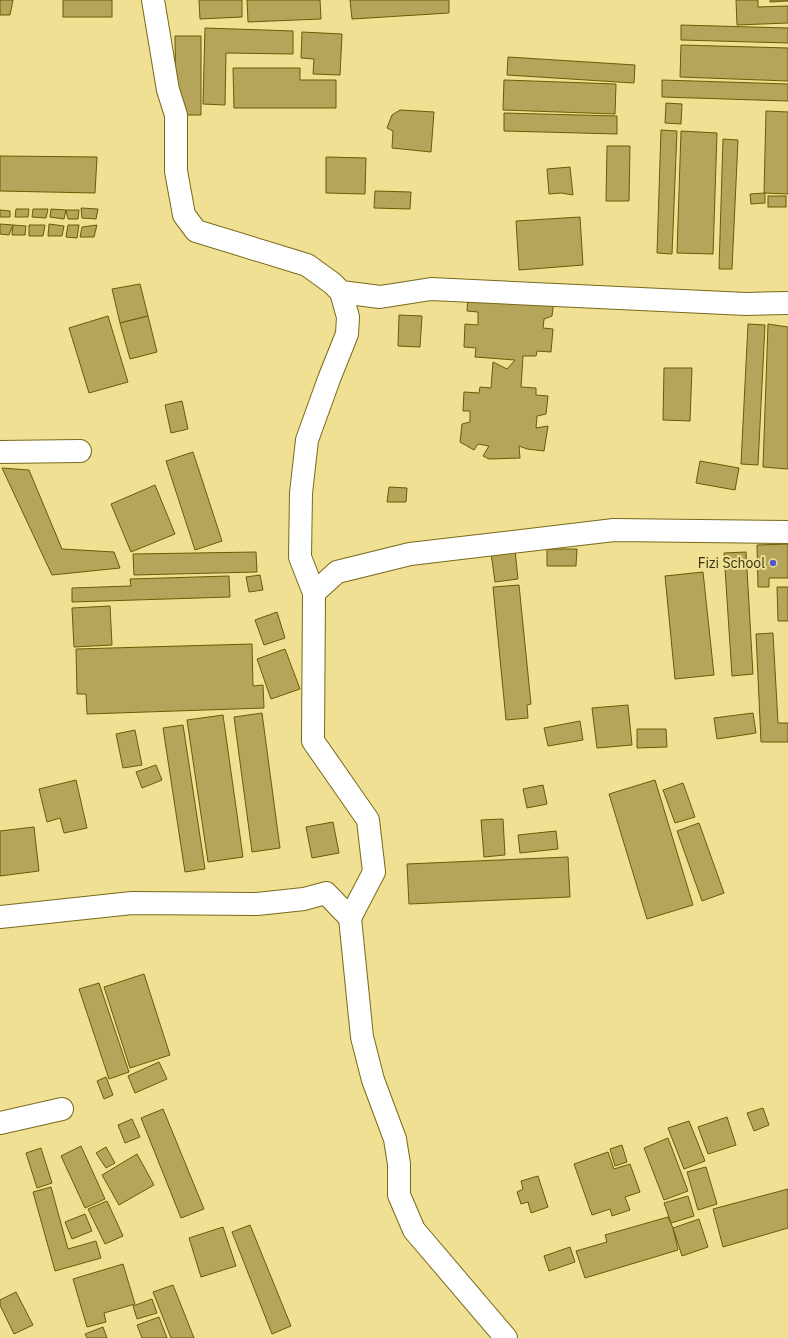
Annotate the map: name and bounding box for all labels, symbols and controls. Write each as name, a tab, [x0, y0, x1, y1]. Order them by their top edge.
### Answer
place label: Fizi School	[698, 554, 765, 572]
marker: Fizi School	[768, 558, 778, 568]

